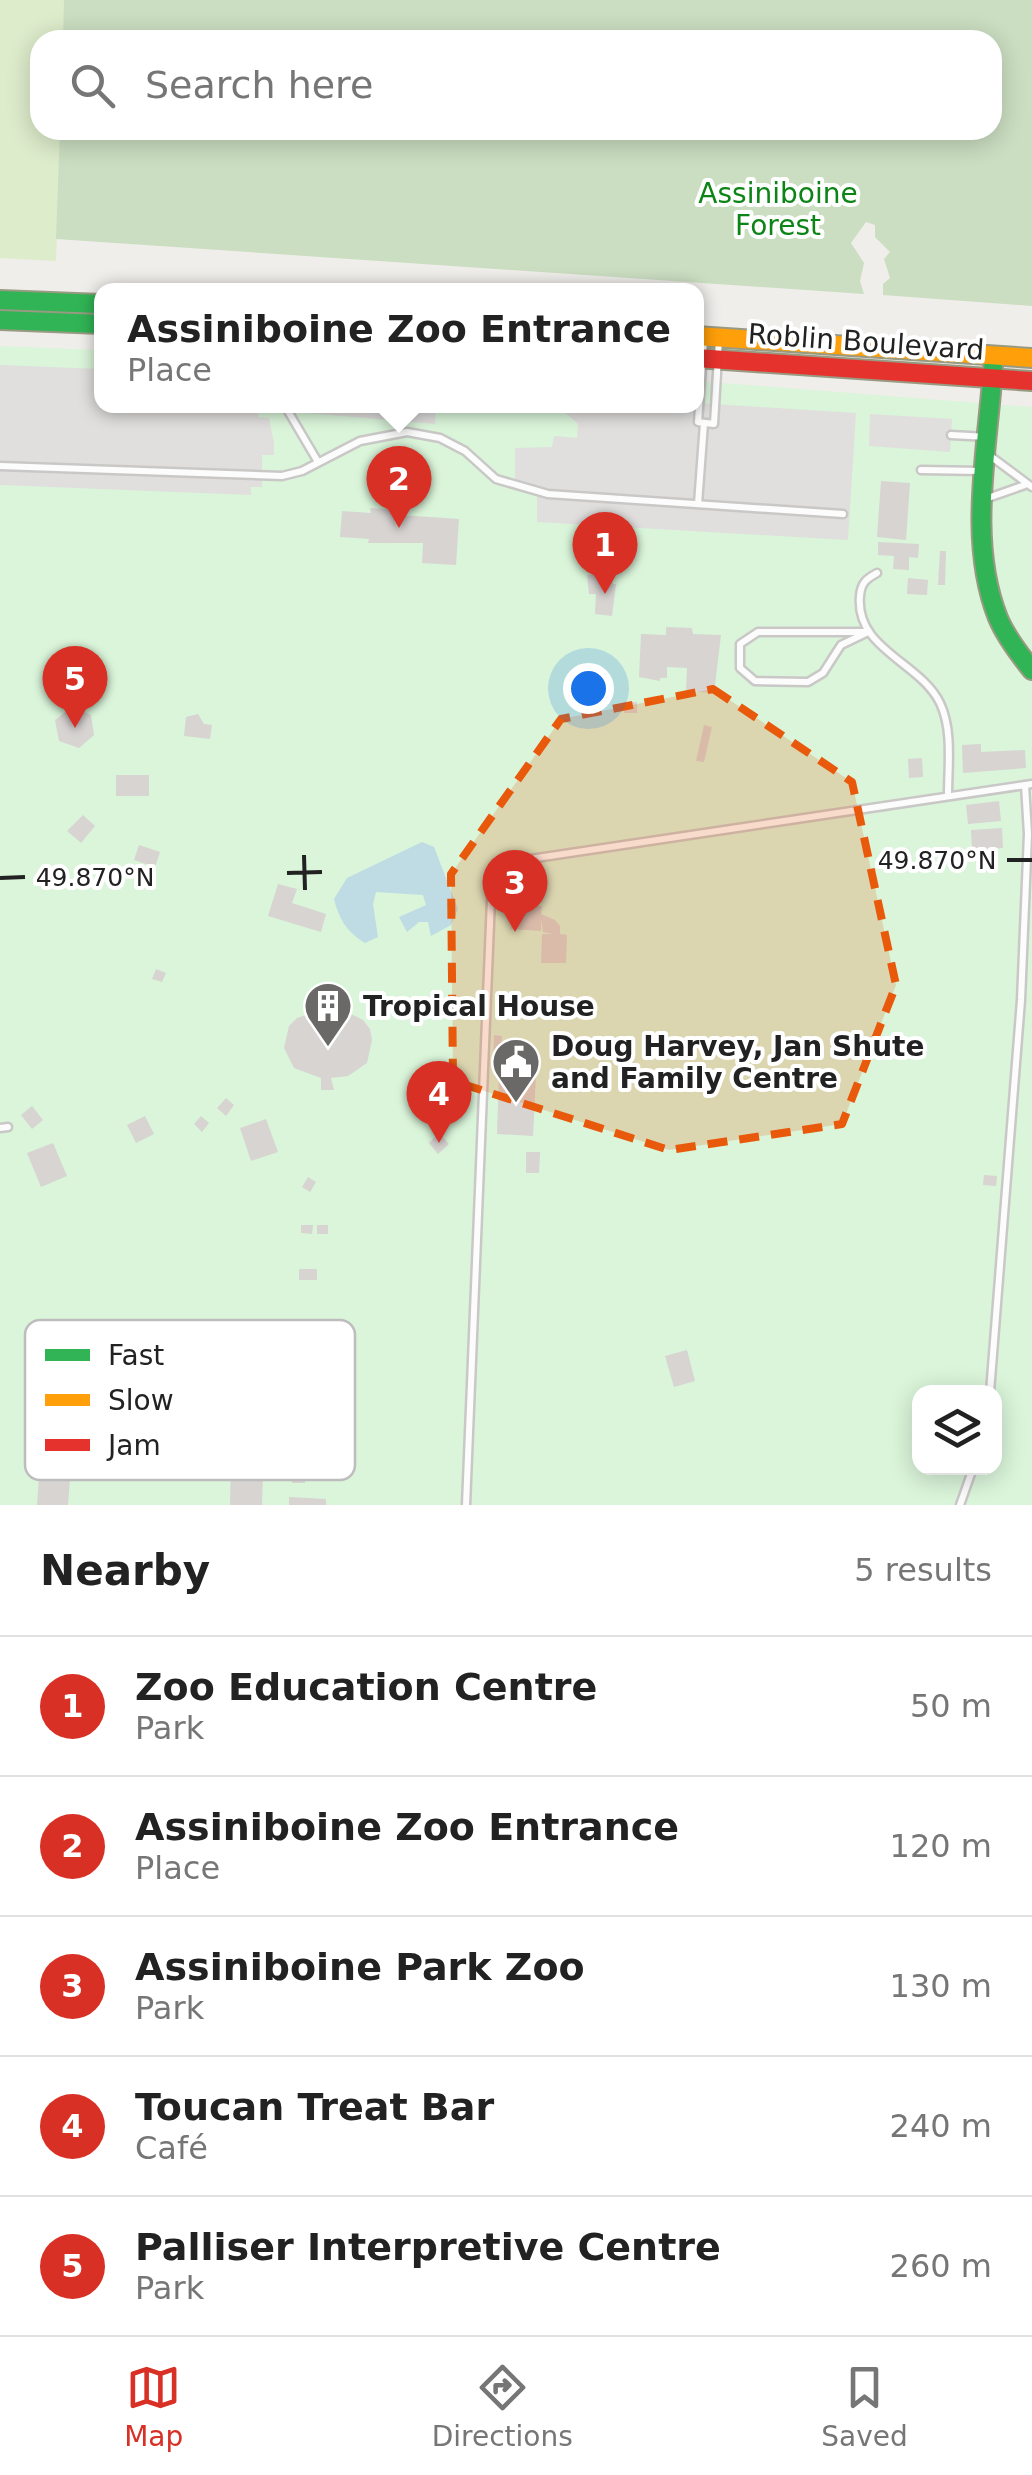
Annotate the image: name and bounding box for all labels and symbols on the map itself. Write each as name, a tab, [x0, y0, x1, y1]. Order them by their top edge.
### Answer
park label: Assiniboine Forest	[698, 177, 858, 242]
street label: Roblin Boulevard	[747, 317, 985, 367]
pin: 2	[366, 446, 432, 528]
pin: 1	[572, 512, 638, 594]
pin: 5	[42, 646, 108, 728]
your location	[563, 663, 614, 714]
text: 49.870°N	[878, 846, 996, 875]
pin: 3	[482, 850, 548, 932]
text: 49.870°N	[36, 863, 154, 892]
building icon: Tropical House	[302, 980, 354, 1048]
place label: Tropical House	[363, 990, 595, 1023]
place label: Doug Harvey, Jan Shute and Family Centre	[551, 1030, 924, 1095]
public building icon: Doug Harvey, Jan Shute and Family Centre	[490, 1036, 542, 1104]
pin: 4	[406, 1060, 472, 1143]
legend	[25, 1320, 355, 1480]
text: Fast	[108, 1339, 164, 1372]
text: Slow	[108, 1384, 174, 1417]
text: Jam	[106, 1429, 161, 1462]

